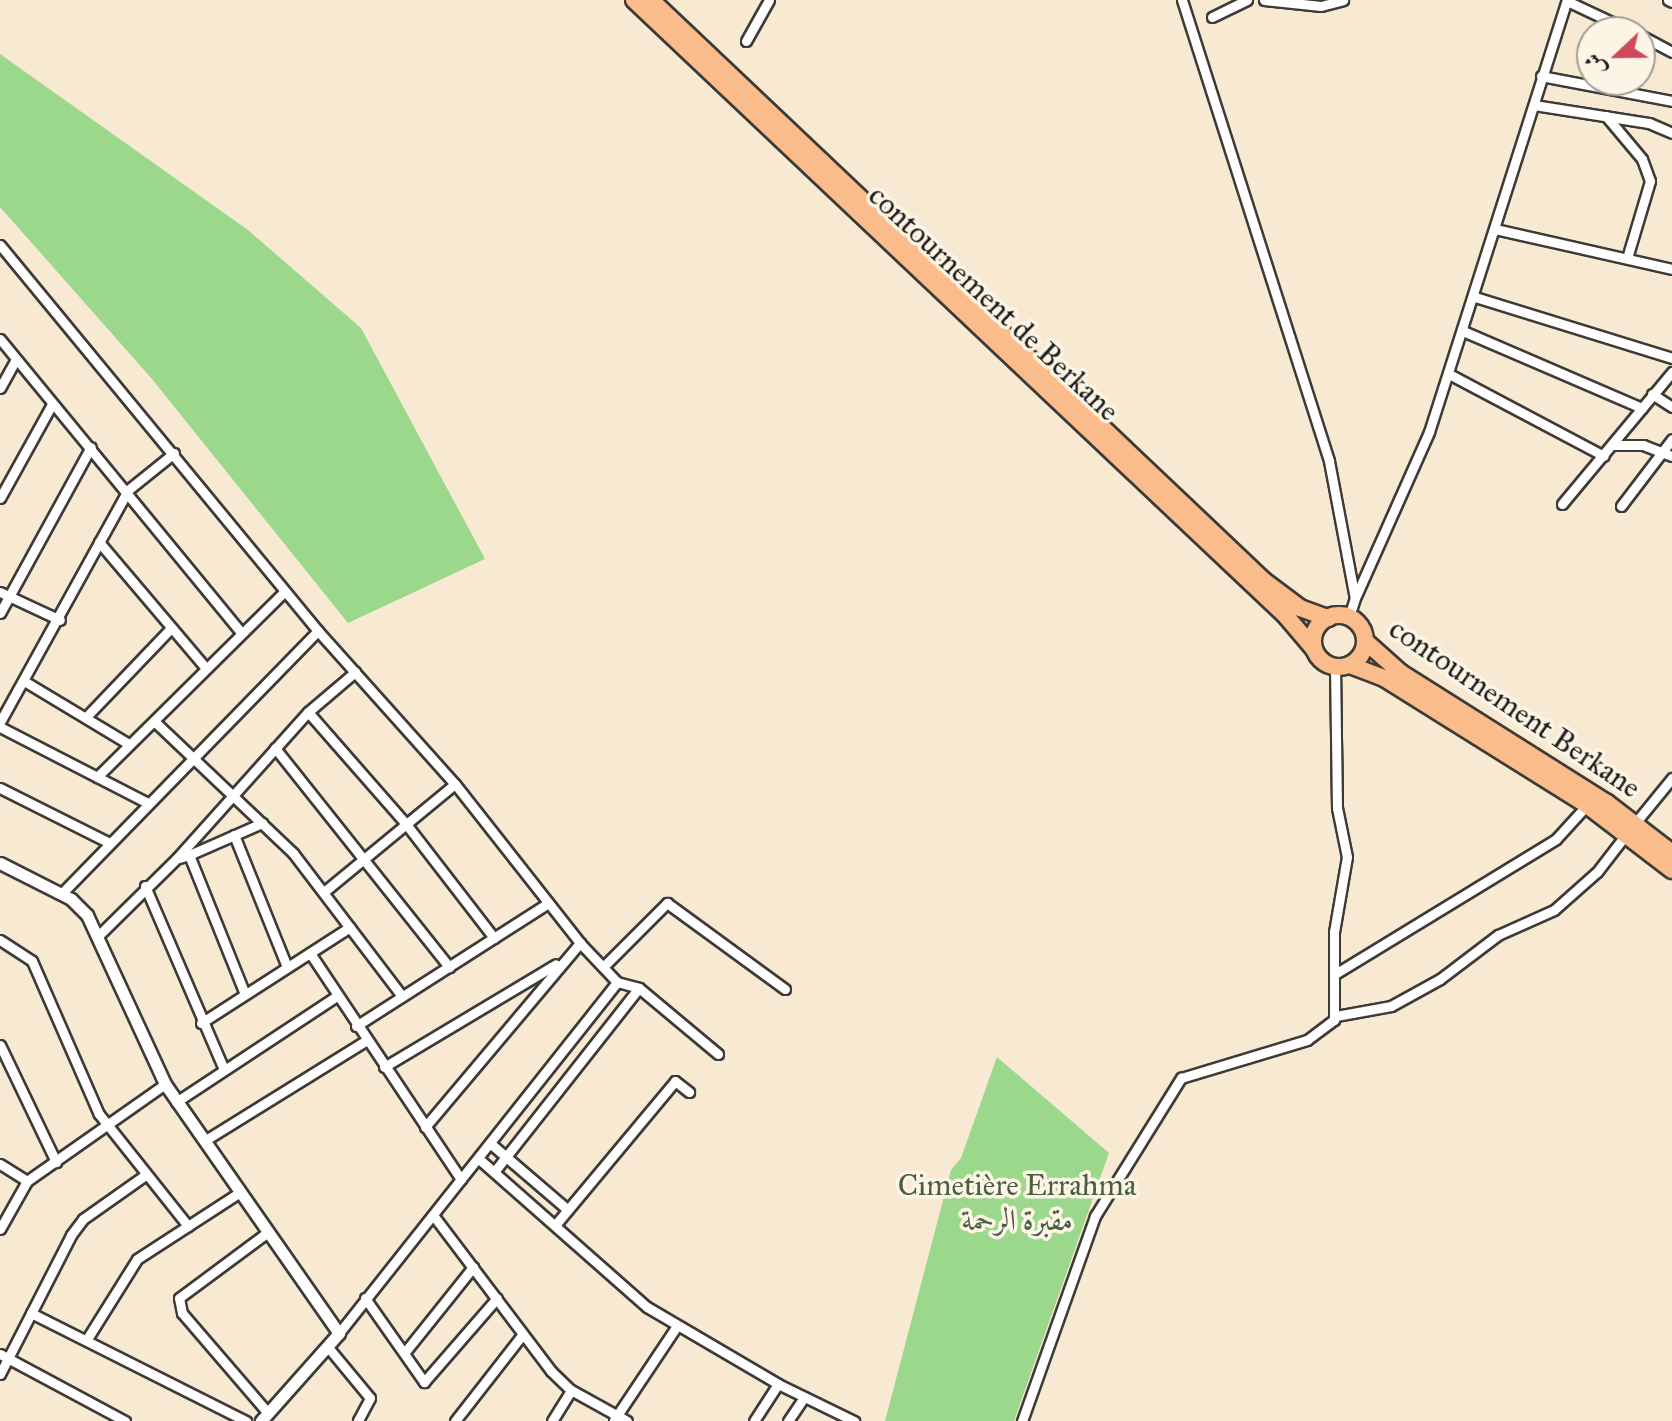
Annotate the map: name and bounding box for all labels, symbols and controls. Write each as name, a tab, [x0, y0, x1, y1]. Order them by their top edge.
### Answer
north arrow	[1576, 16, 1656, 96]
text: ش	[1579, 49, 1612, 80]
street label: contournement de Berkane	[861, 177, 1127, 429]
street label: contournement Berkane	[1382, 610, 1648, 806]
park label: Cimetière Errahma مقبرة الرحمة	[898, 1167, 1136, 1238]

